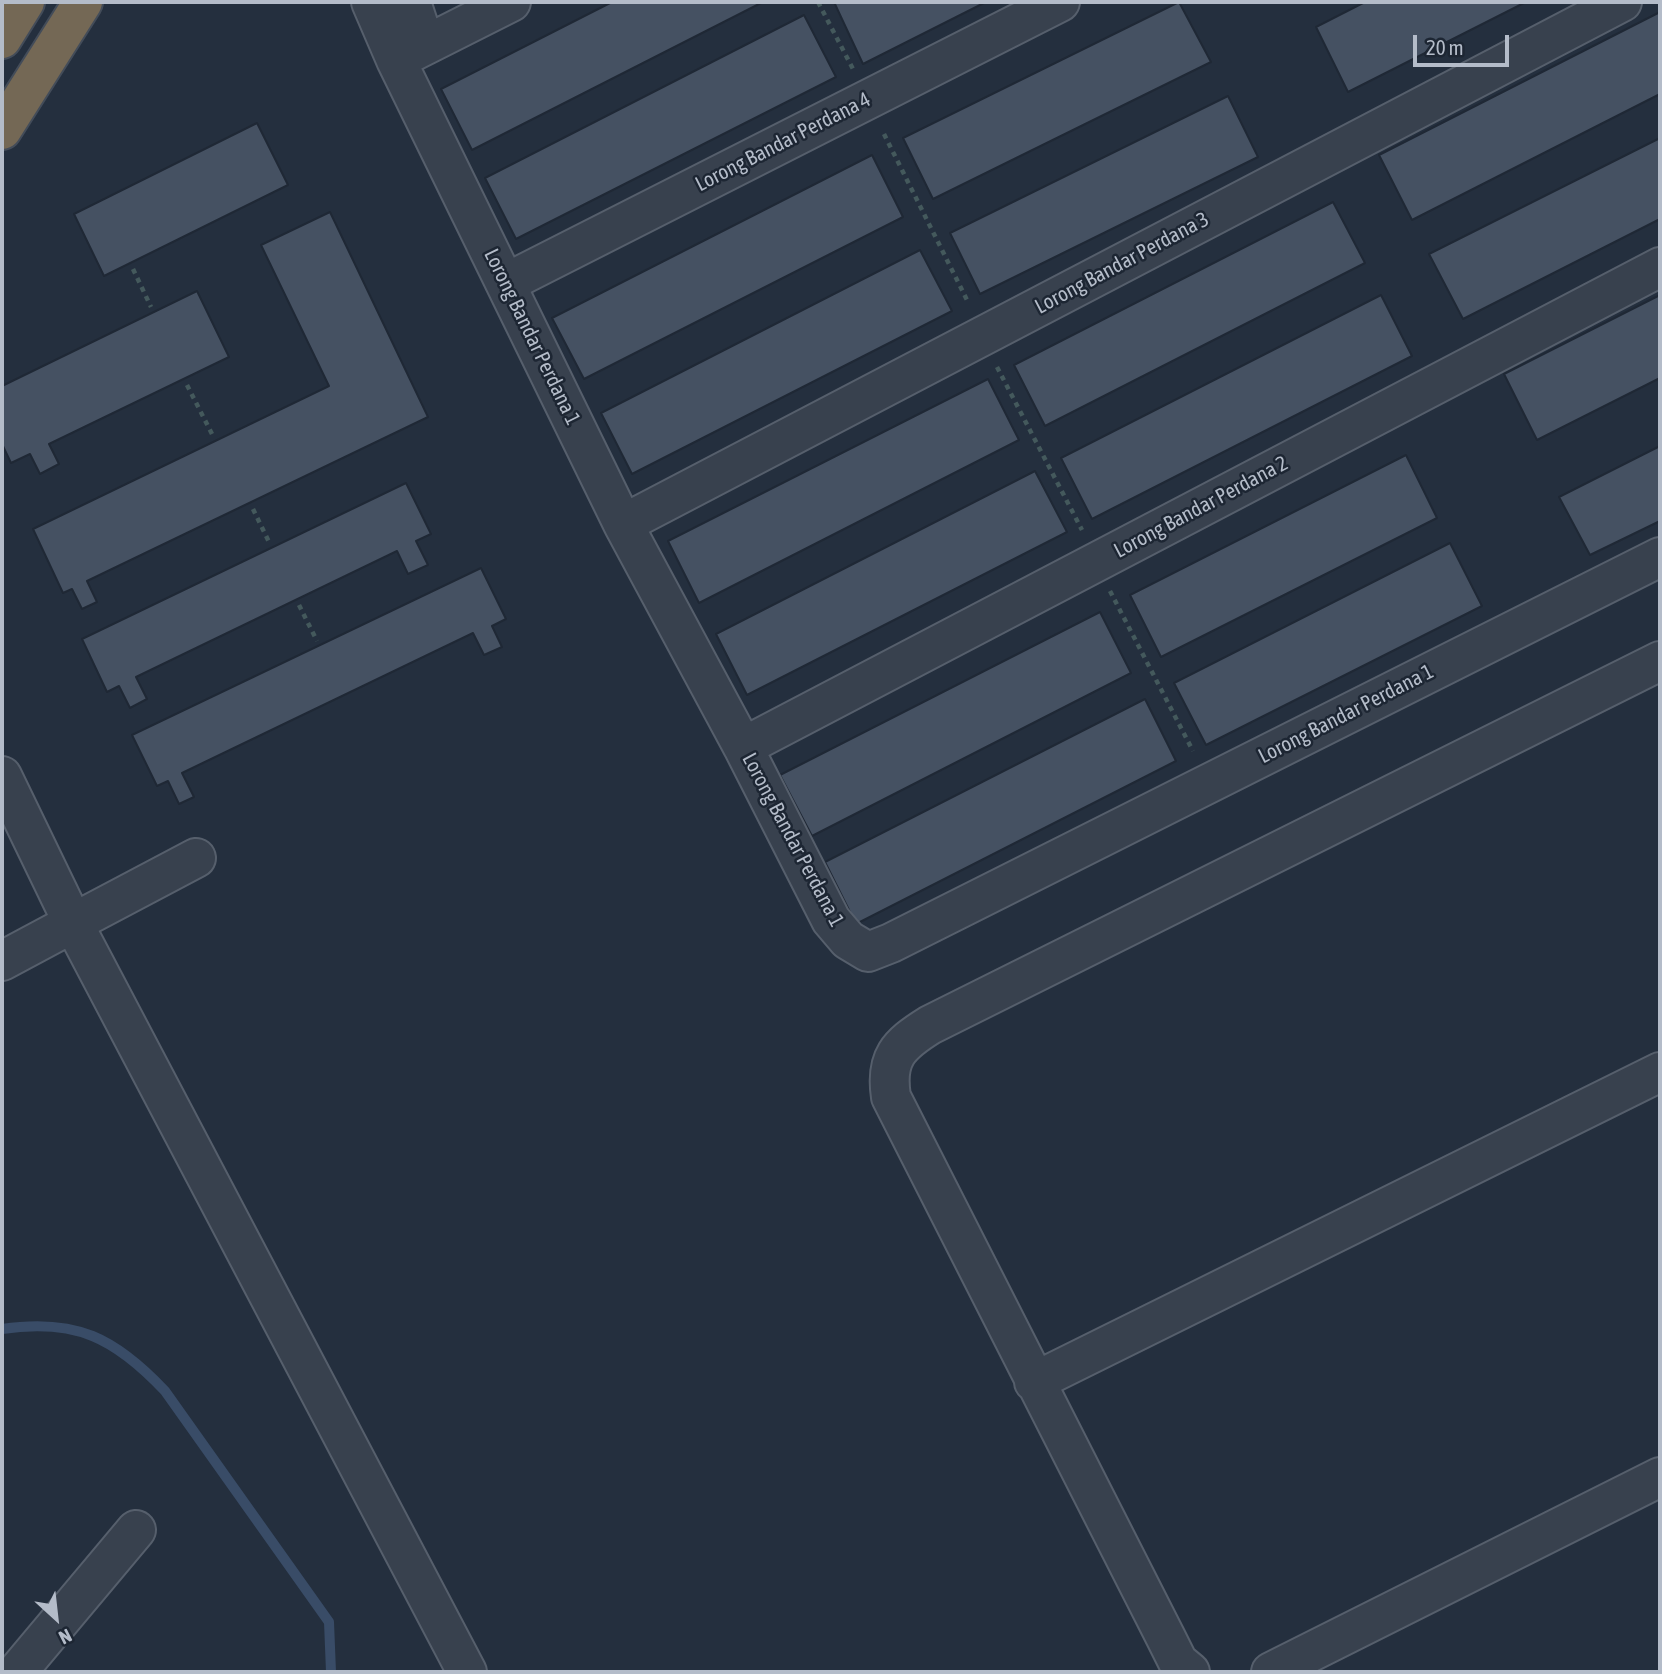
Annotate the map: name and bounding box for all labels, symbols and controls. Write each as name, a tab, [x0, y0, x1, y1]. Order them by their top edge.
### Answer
scale bar	[1417, 21, 1513, 65]
text: 20 m	[1426, 35, 1464, 59]
street label: Lorong Bandar Perdana 4	[691, 87, 875, 197]
street label: Lorong Bandar Perdana 3	[1031, 207, 1213, 319]
street label: Lorong Bandar Perdana 1	[478, 245, 586, 429]
street label: Lorong Bandar Perdana 2	[1110, 451, 1292, 563]
street label: Lorong Bandar Perdana 1	[1254, 659, 1438, 769]
street label: Lorong Bandar Perdana 1	[737, 749, 849, 931]
north arrow	[21, 1583, 91, 1653]
text: N	[56, 1624, 76, 1649]

